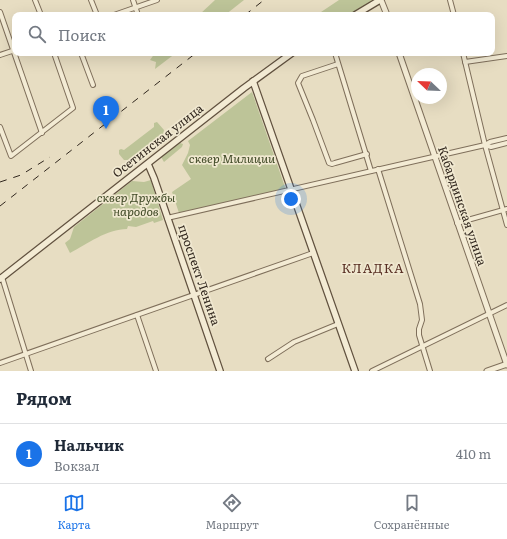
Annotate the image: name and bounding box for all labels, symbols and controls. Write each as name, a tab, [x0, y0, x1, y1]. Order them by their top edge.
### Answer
search box	[12, 12, 495, 56]
icon: search	[26, 23, 48, 45]
text: Поиск	[58, 23, 106, 46]
north arrow	[411, 68, 447, 104]
pin: 1	[93, 96, 119, 129]
street label: Осетинская улица	[108, 99, 207, 181]
street label: Кабардинская улица	[434, 143, 492, 268]
park label: сквер Милиции	[189, 149, 276, 167]
park label: сквер Дружбы народов	[97, 188, 176, 220]
your location	[281, 189, 301, 209]
street label: проспект Ленина	[174, 222, 226, 328]
district label: КЛАДКА	[341, 258, 405, 277]
text: Рядом	[16, 385, 72, 410]
text: Нальчик	[54, 433, 124, 456]
text: 1	[26, 444, 32, 463]
text: 410 m	[456, 444, 491, 463]
text: Вокзал	[54, 456, 100, 475]
tab: Карта	[57, 492, 90, 532]
tab: Маршрут	[205, 492, 259, 532]
tab: Сохранённые	[374, 492, 450, 532]

